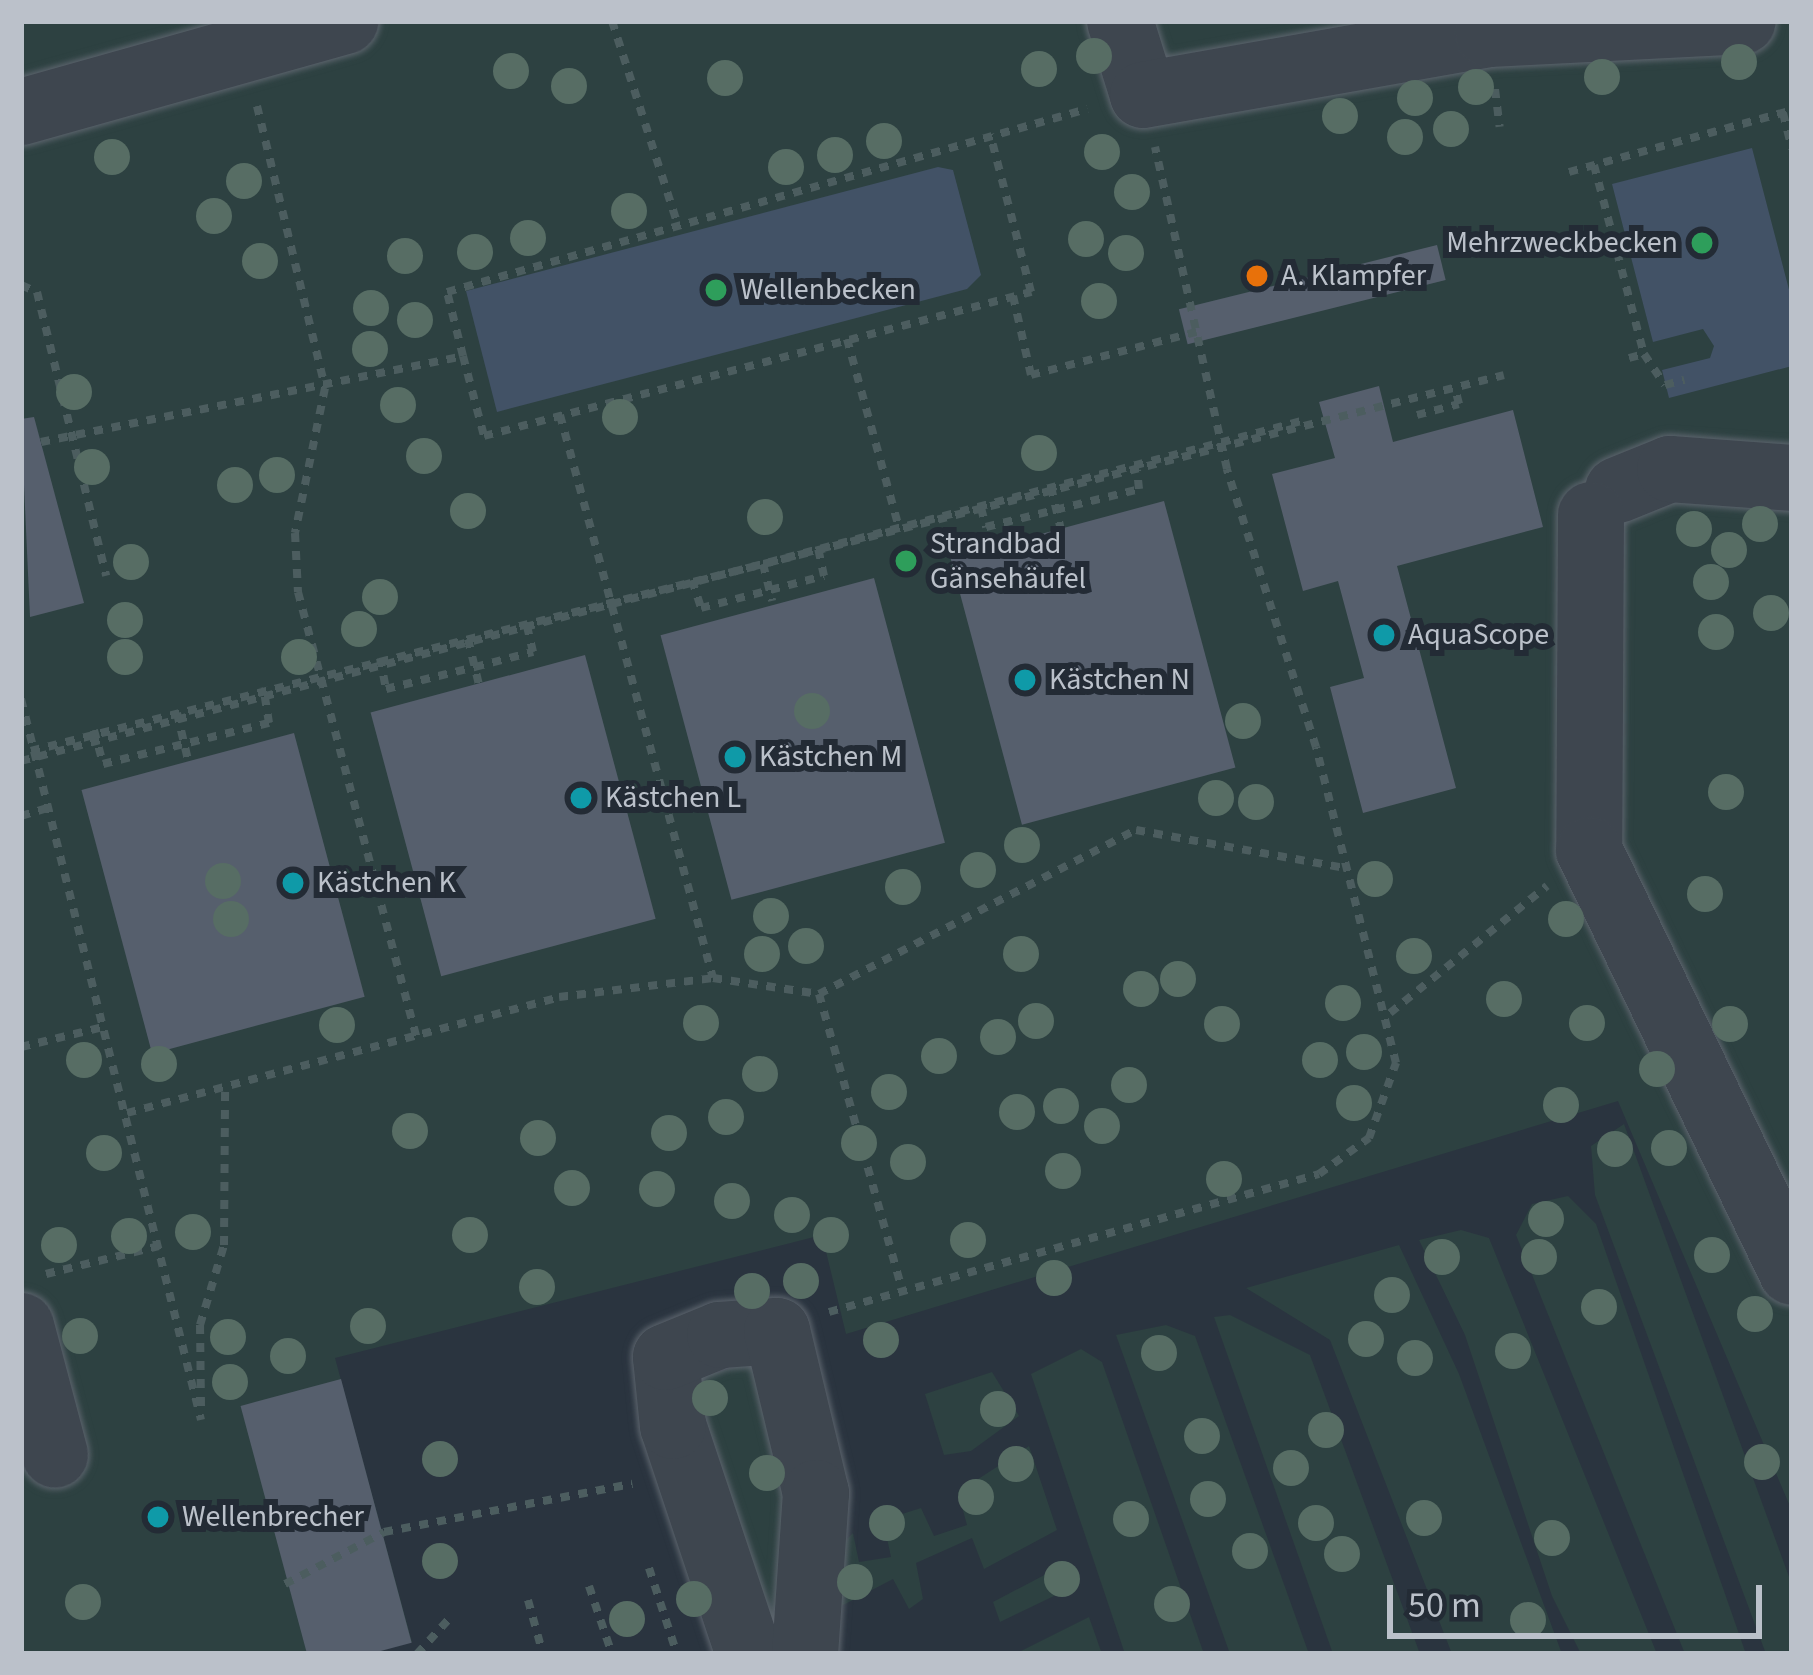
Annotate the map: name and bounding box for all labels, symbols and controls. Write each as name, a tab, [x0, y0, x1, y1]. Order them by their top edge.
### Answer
place label: Mehrzweckbecken	[1446, 225, 1678, 261]
marker: Mehrzweckbecken	[1689, 230, 1715, 256]
place label: A. Klampfer	[1281, 258, 1426, 294]
marker: A. Klampfer	[1244, 263, 1270, 289]
place label: Wellenbecken	[740, 272, 916, 308]
marker: Wellenbecken	[703, 277, 729, 303]
place label: Strandbad Gänsehäufel	[930, 526, 1086, 596]
marker: Strandbad Gänsehäufel	[893, 548, 919, 574]
place label: AquaScope	[1408, 617, 1549, 653]
marker: AquaScope	[1371, 622, 1397, 648]
place label: Kästchen N	[1049, 662, 1190, 698]
marker: Kästchen N	[1012, 667, 1038, 693]
place label: Kästchen M	[759, 739, 902, 775]
marker: Kästchen M	[722, 744, 748, 770]
place label: Kästchen L	[605, 780, 741, 816]
marker: Kästchen L	[568, 785, 594, 811]
place label: Kästchen K	[317, 865, 456, 901]
marker: Kästchen K	[280, 870, 306, 896]
place label: Wellenbrecher	[182, 1499, 364, 1535]
marker: Wellenbrecher	[145, 1504, 171, 1530]
scale bar	[1393, 1561, 1768, 1635]
text: 50 m	[1408, 1580, 1481, 1631]

